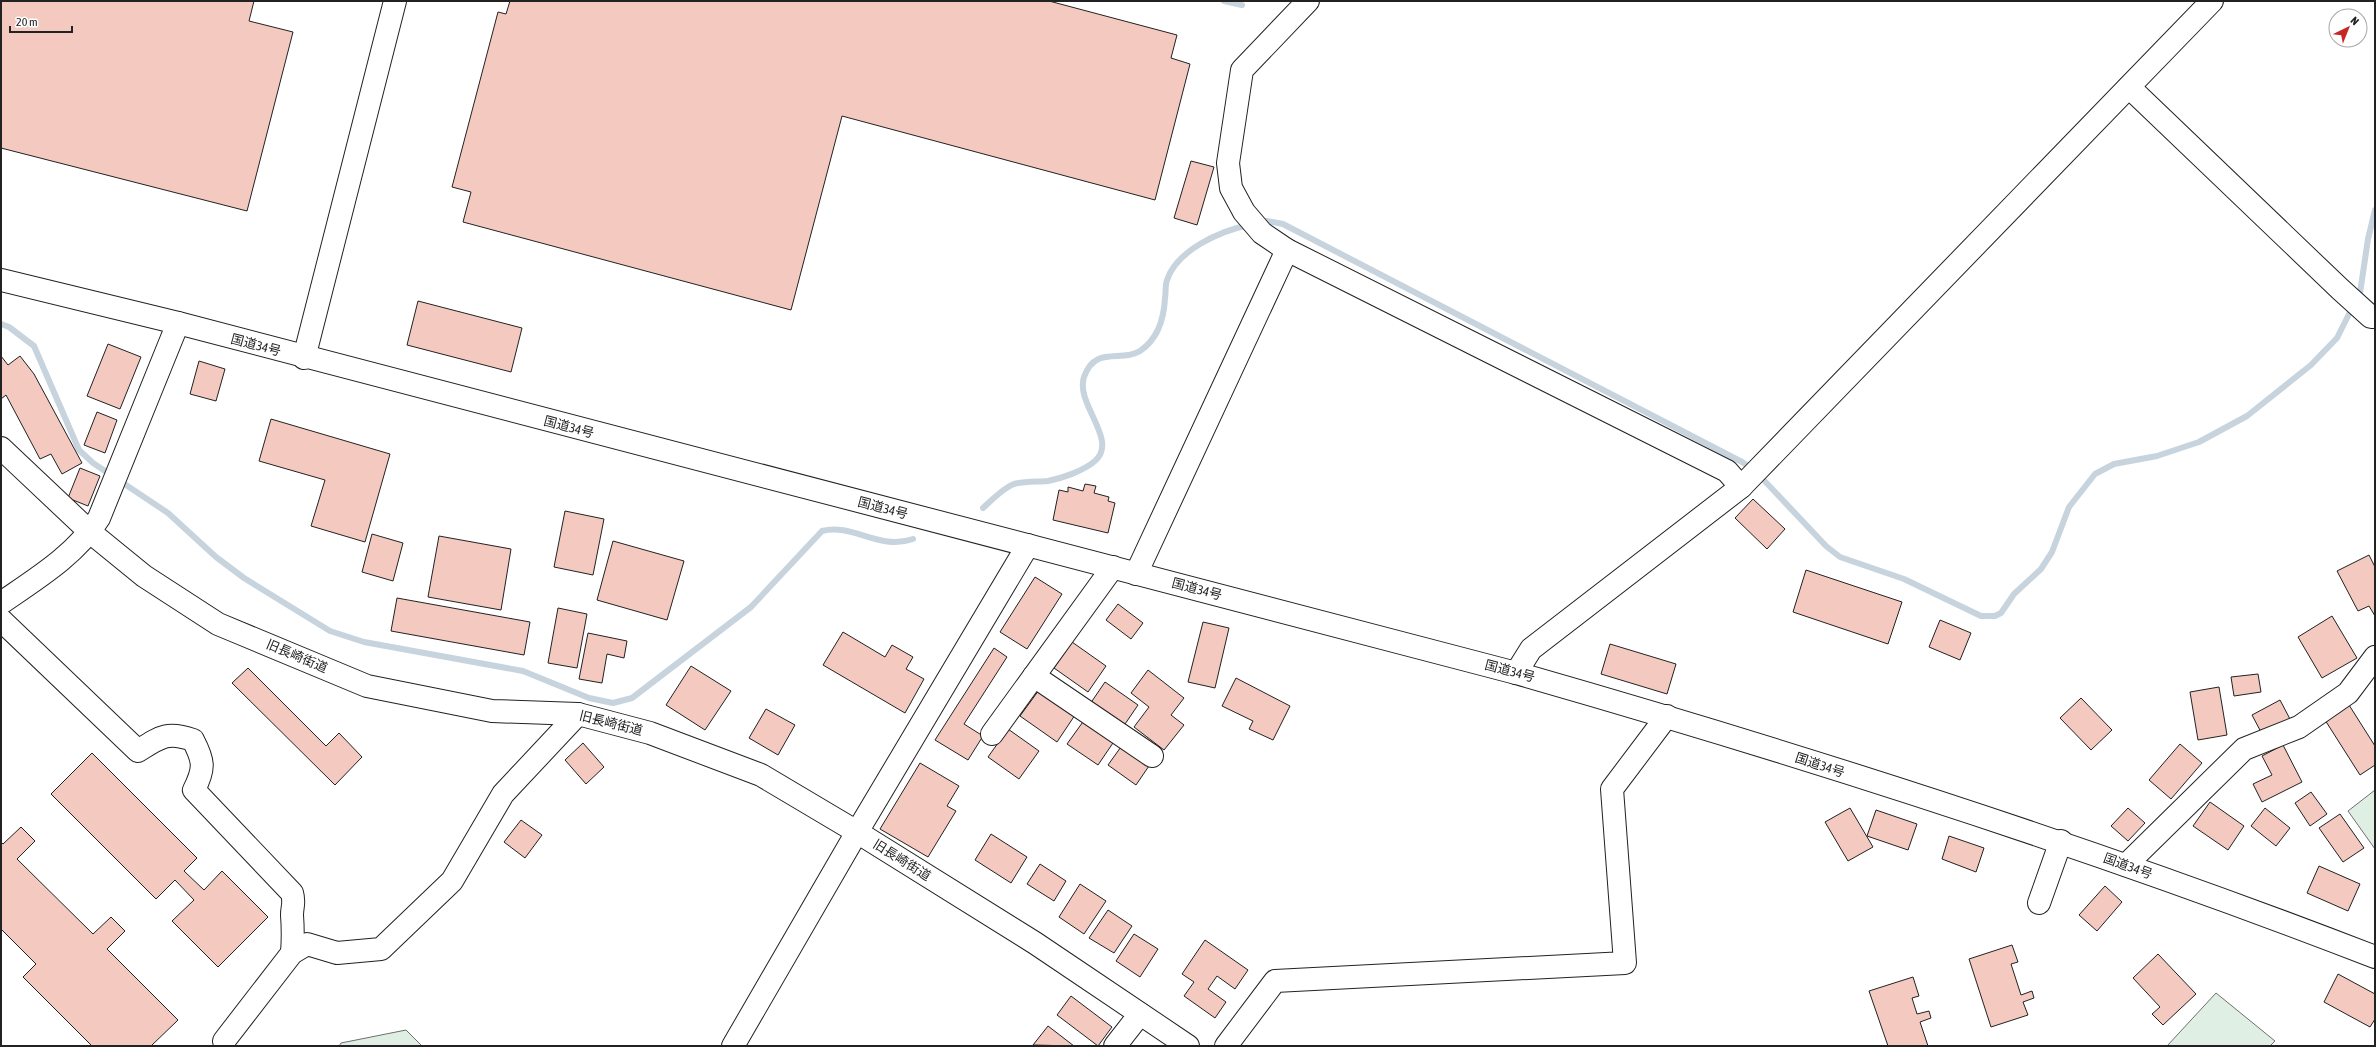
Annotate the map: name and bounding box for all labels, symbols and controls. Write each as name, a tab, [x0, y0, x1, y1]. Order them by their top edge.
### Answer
scale bar	[10, 8, 72, 34]
north arrow	[2328, 8, 2368, 48]
text: N	[2348, 14, 2361, 27]
text: 20 m	[16, 15, 38, 29]
street label: 国道34号	[229, 331, 283, 359]
street label: 国道34号	[542, 413, 596, 441]
street label: 国道34号	[856, 494, 910, 522]
street label: 国道34号	[1170, 575, 1224, 603]
street label: 旧長崎街道	[264, 636, 330, 676]
street label: 国道34号	[1483, 657, 1537, 685]
street label: 旧長崎街道	[578, 708, 644, 738]
street label: 国道34号	[1793, 750, 1847, 780]
street label: 旧長崎街道	[870, 836, 934, 884]
street label: 国道34号	[2101, 850, 2155, 882]

